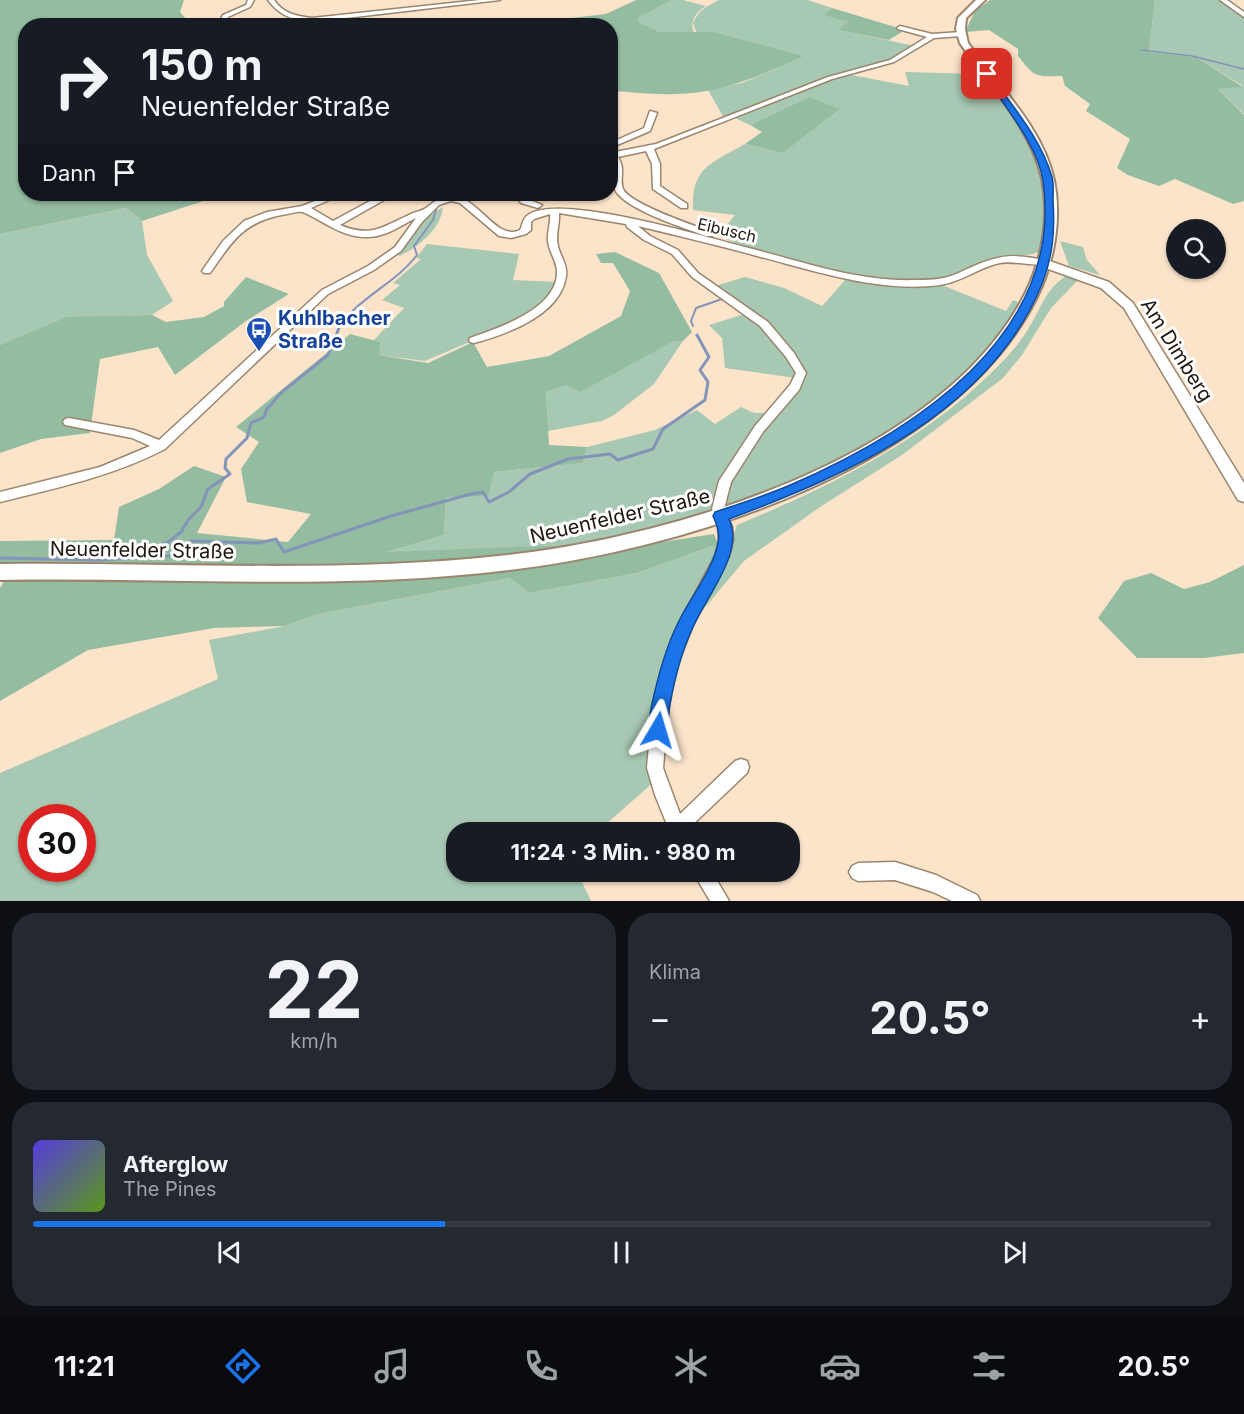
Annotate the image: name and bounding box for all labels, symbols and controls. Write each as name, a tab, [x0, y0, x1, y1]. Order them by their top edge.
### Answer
text: 150 m	[141, 39, 263, 90]
icon: right	[42, 42, 120, 120]
pin	[961, 48, 1012, 99]
icon: arrive	[970, 57, 1003, 90]
text: Neuenfelder Straße	[141, 90, 390, 123]
icon: arrive	[108, 156, 141, 189]
text: Dann	[42, 160, 96, 186]
street label: Eibusch	[696, 214, 758, 246]
map controls	[1166, 219, 1226, 279]
button: search	[1166, 219, 1226, 279]
street label: Am Dimberg	[1136, 294, 1218, 406]
place label: Kuhlbacher Straße	[278, 306, 391, 353]
bus stop icon: Kuhlbacher Straße	[244, 315, 274, 353]
street label: Neuenfelder Straße	[527, 484, 713, 548]
street label: Neuenfelder Straße	[50, 536, 234, 564]
position arrow	[626, 698, 690, 762]
speed limit sign: 30	[18, 804, 96, 882]
text: 11:24 · 3 Min. · 980 m	[510, 839, 736, 865]
text: 22	[265, 942, 363, 1037]
text: Klima	[649, 960, 701, 984]
text: 20.5°	[869, 990, 991, 1045]
text: −	[649, 998, 671, 1038]
text: +	[1189, 998, 1211, 1038]
text: km/h	[290, 1029, 338, 1053]
text: Afterglow	[123, 1151, 228, 1177]
text: The Pines	[123, 1177, 217, 1201]
icon: previous	[213, 1236, 246, 1269]
icon: pause	[605, 1236, 638, 1269]
icon: next	[998, 1236, 1031, 1269]
icon: directions	[222, 1345, 264, 1387]
icon: music	[371, 1345, 413, 1387]
icon: phone	[520, 1345, 562, 1387]
icon: climate	[670, 1345, 712, 1387]
icon: car	[819, 1345, 861, 1387]
icon: filters	[968, 1345, 1010, 1387]
text: 11:21	[54, 1350, 115, 1383]
text: 20.5°	[1118, 1350, 1190, 1383]

